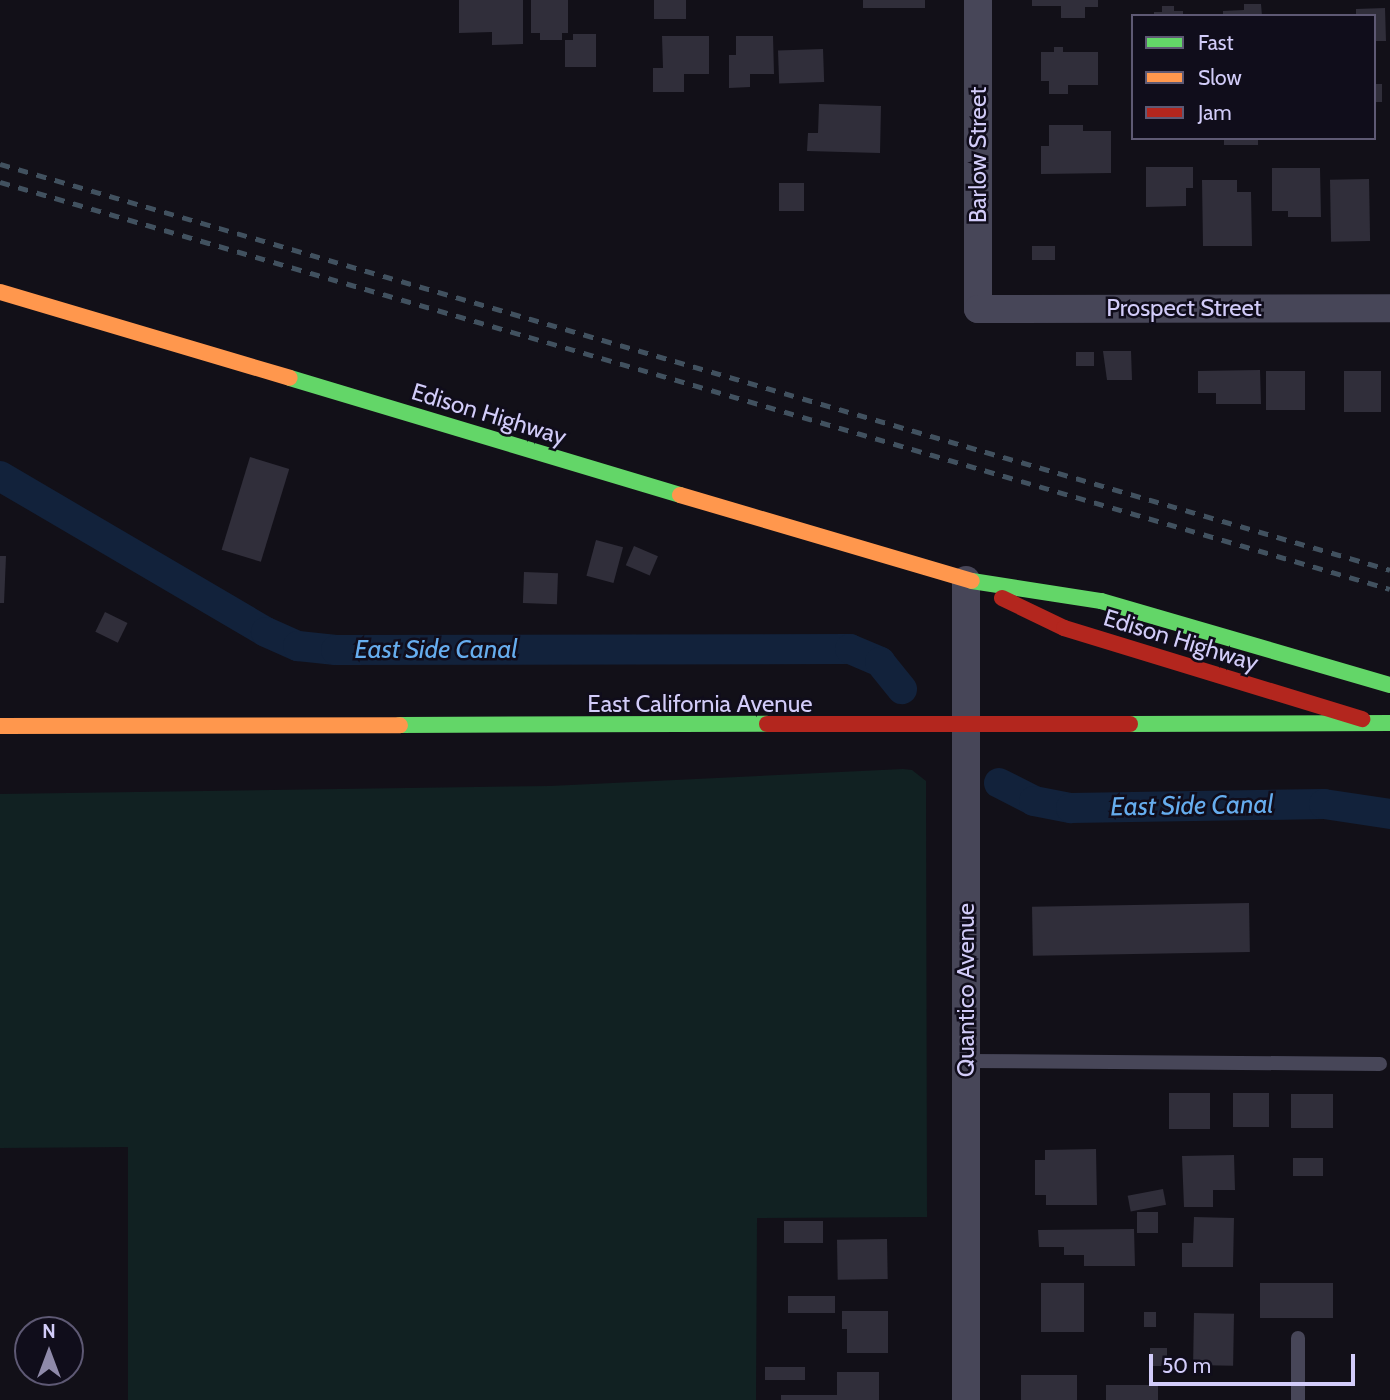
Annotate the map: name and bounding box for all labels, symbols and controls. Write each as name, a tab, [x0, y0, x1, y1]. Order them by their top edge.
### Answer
legend	[1131, 14, 1376, 140]
text: Fast	[1198, 30, 1234, 55]
text: Slow	[1198, 65, 1242, 90]
street label: Barlow Street	[964, 87, 992, 223]
text: Jam	[1198, 100, 1232, 125]
street label: Prospect Street	[1106, 294, 1262, 322]
street label: Edison Highway	[408, 377, 570, 451]
street label: Edison Highway	[1100, 603, 1262, 677]
water label: East Side Canal	[354, 634, 518, 666]
street label: East California Avenue	[587, 690, 813, 718]
water label: East Side Canal	[1110, 789, 1274, 823]
street label: Quantico Avenue	[952, 903, 980, 1077]
north arrow	[14, 1316, 84, 1386]
text: N	[42, 1320, 56, 1343]
scale bar	[1152, 1340, 1358, 1384]
text: 50 m	[1162, 1353, 1211, 1378]

